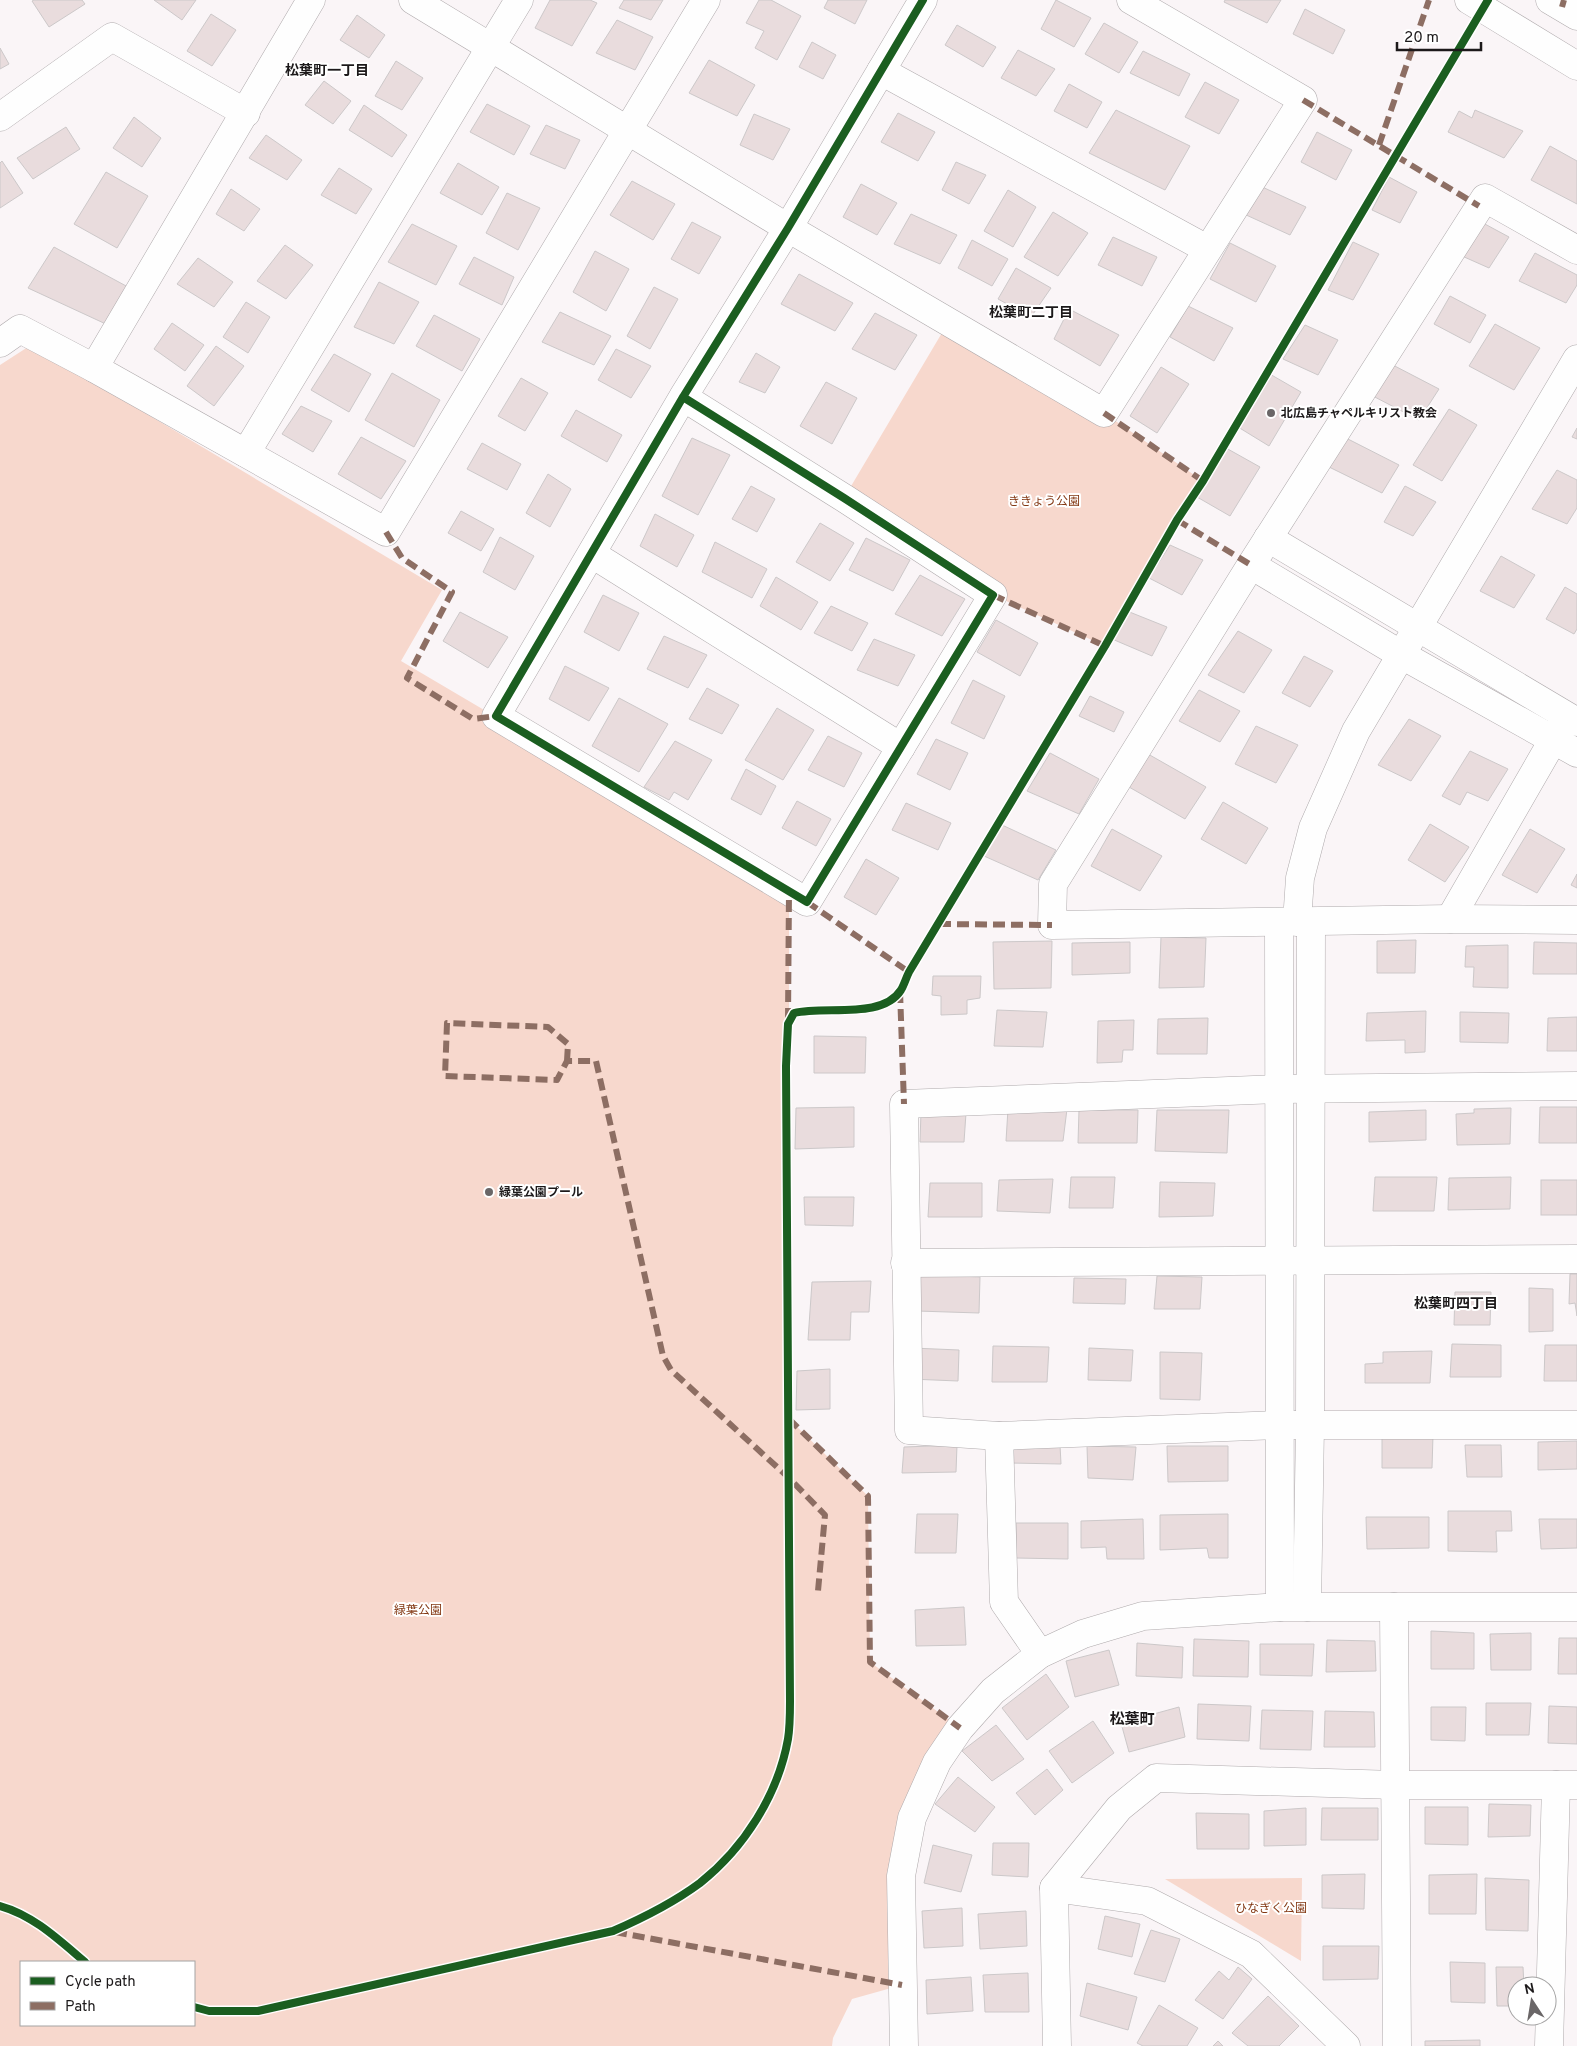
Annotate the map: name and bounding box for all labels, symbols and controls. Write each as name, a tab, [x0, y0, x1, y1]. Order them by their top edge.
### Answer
scale bar	[1397, 20, 1481, 52]
text: 20 m	[1404, 29, 1439, 48]
district label: 松葉町一丁目	[285, 63, 369, 80]
district label: 松葉町二丁目	[989, 305, 1073, 322]
place label: 北広島チャペルキリスト教会	[1281, 406, 1437, 422]
marker: 北広島チャペルキリスト教会	[1265, 407, 1277, 419]
park label: ききょう公園	[1008, 494, 1080, 510]
place label: 緑葉公園プール	[499, 1185, 583, 1201]
marker: 緑葉公園プール	[483, 1186, 495, 1198]
district label: 松葉町四丁目	[1414, 1296, 1498, 1313]
park label: 緑葉公園	[394, 1603, 442, 1619]
district label: 松葉町	[1109, 1711, 1155, 1730]
park label: ひなぎく公園	[1235, 1901, 1307, 1917]
legend	[20, 1961, 195, 2026]
text: Cycle path	[65, 1973, 136, 1992]
north arrow	[1507, 1976, 1557, 2026]
text: N	[1523, 1980, 1536, 1999]
text: Path	[65, 1998, 96, 2017]

